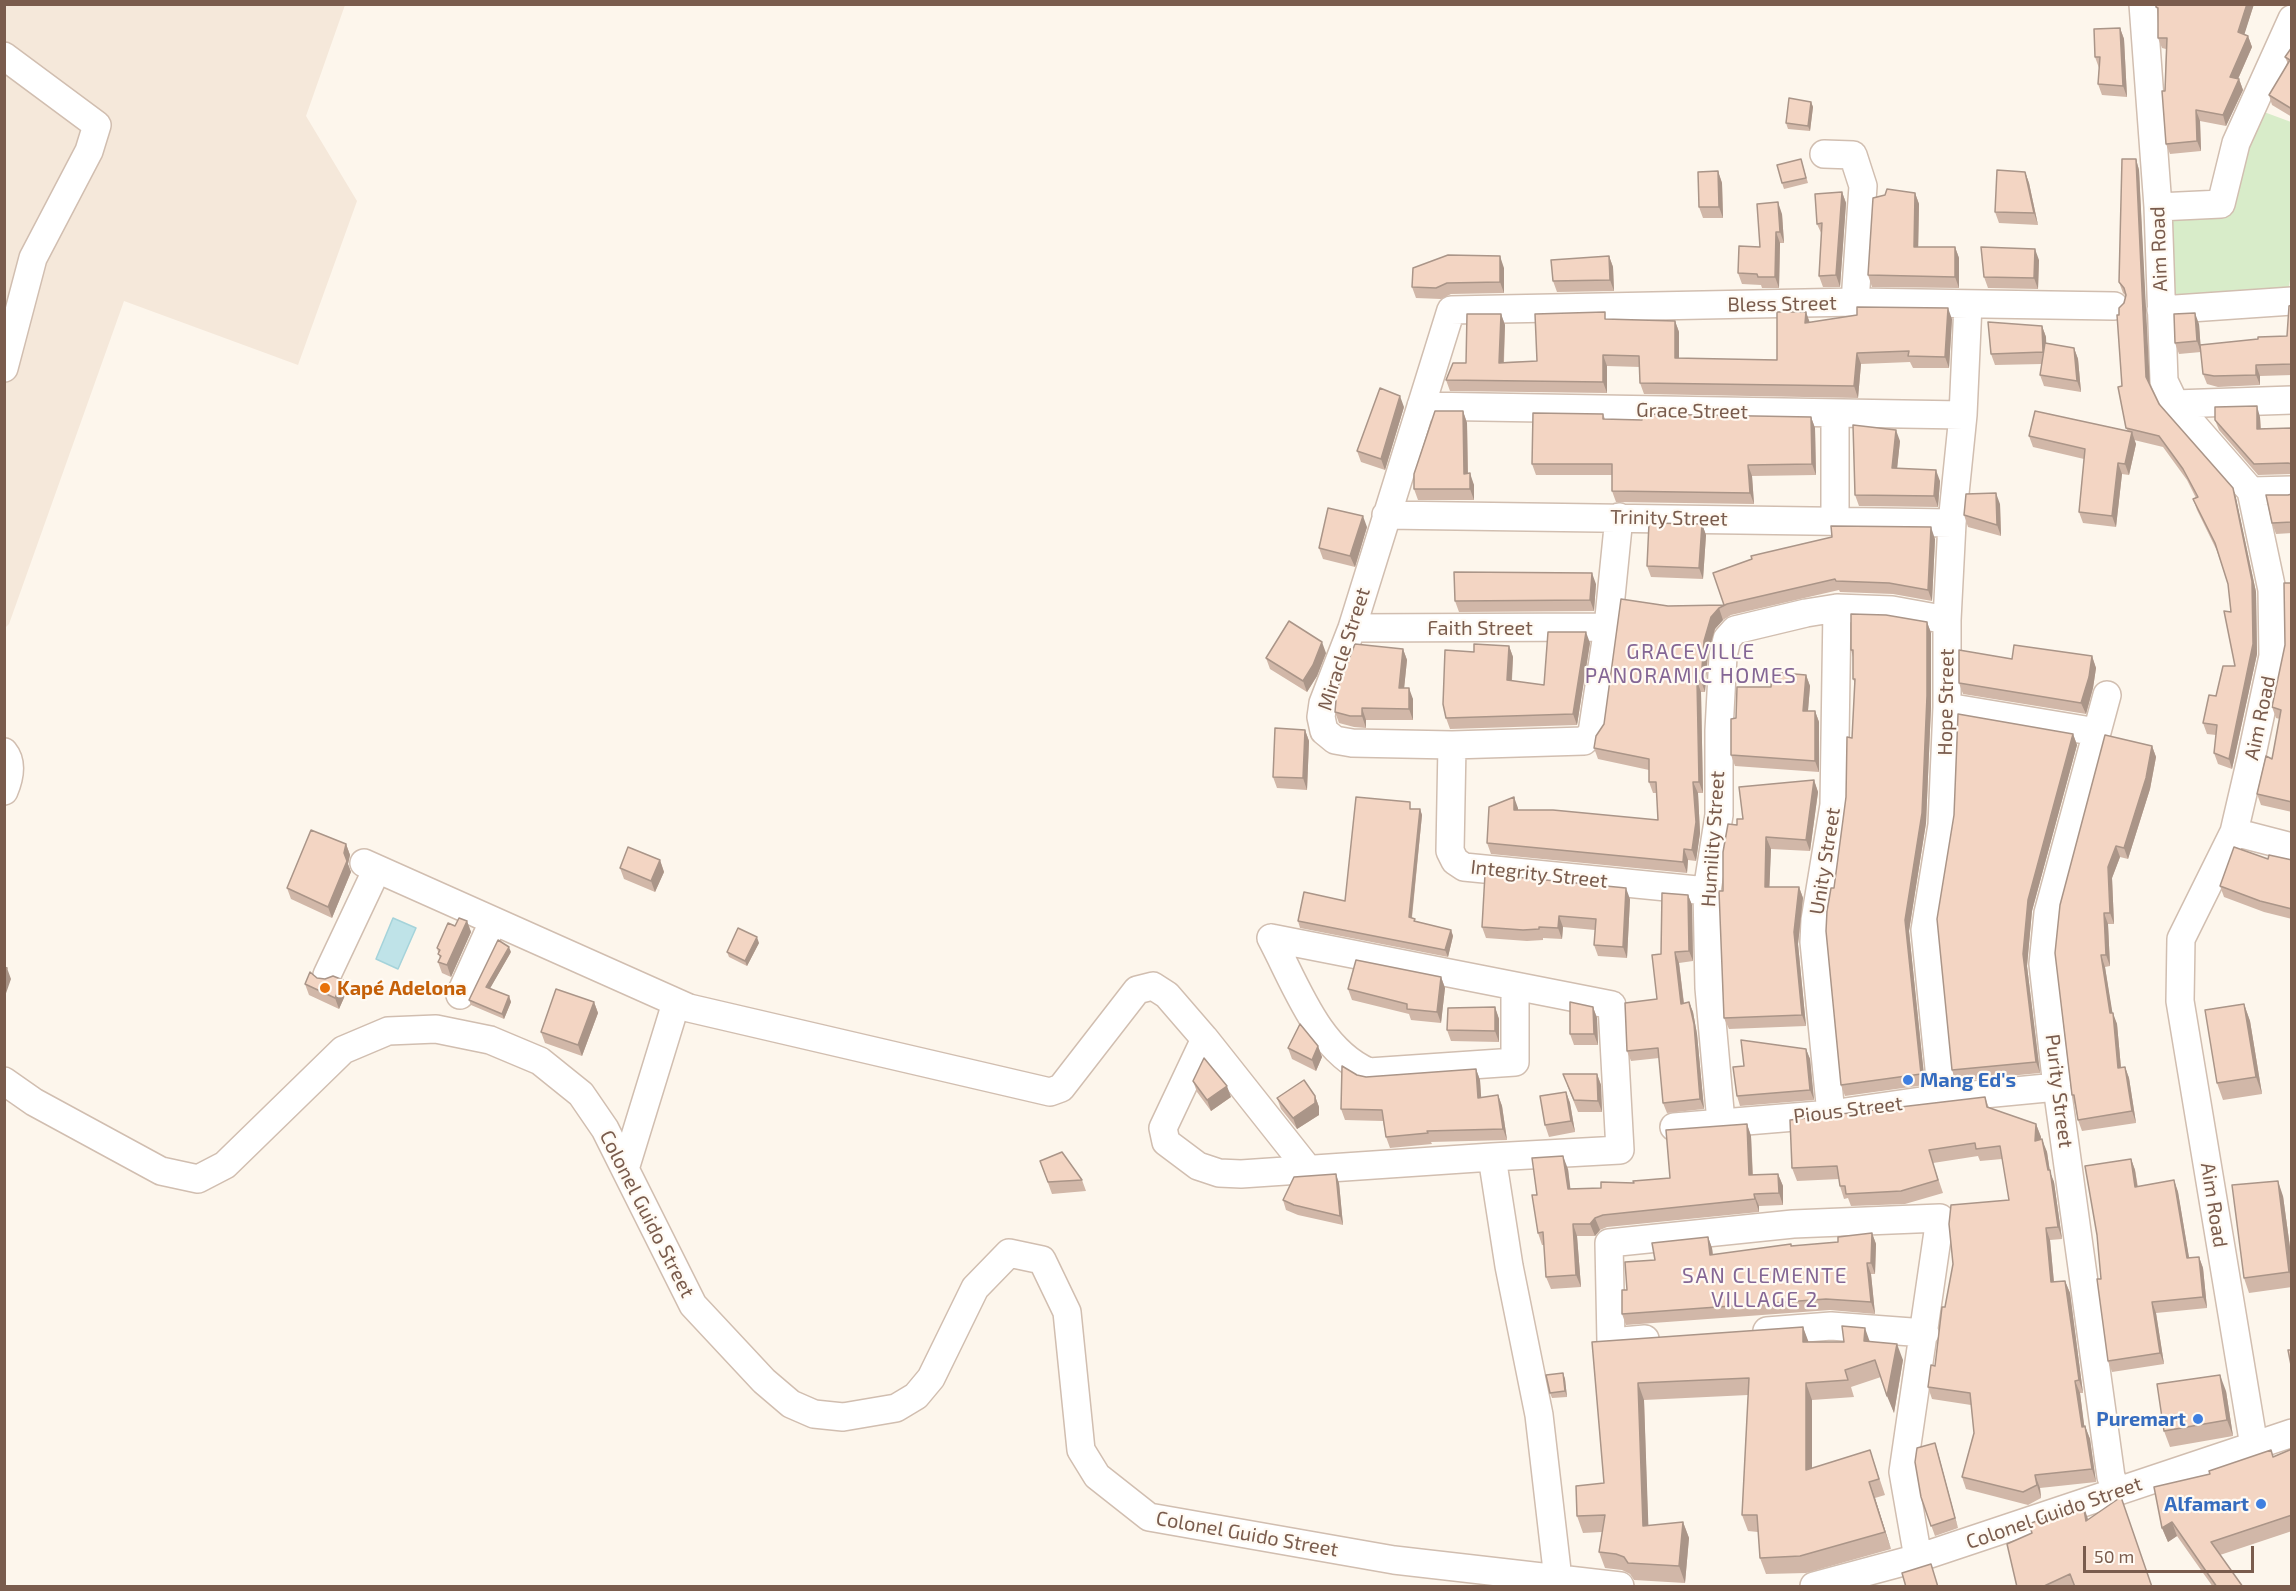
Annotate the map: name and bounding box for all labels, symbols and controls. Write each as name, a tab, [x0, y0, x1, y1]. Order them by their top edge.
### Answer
street label: Aim Road	[2146, 206, 2172, 292]
street label: Bless Street	[1727, 291, 1837, 317]
street label: Grace Street	[1636, 398, 1748, 424]
street label: Trinity Street	[1610, 505, 1728, 531]
street label: Miracle Street	[1313, 584, 1375, 714]
street label: Faith Street	[1427, 616, 1533, 640]
district label: GRACEVILLE PANORAMIC HOMES	[1585, 639, 1797, 689]
street label: Hope Street	[1933, 648, 1959, 756]
street label: Aim Road	[2239, 674, 2281, 762]
street label: Humility Street	[1696, 770, 1730, 908]
street label: Unity Street	[1805, 806, 1845, 916]
street label: Integrity Street	[1469, 855, 1609, 893]
place label: Kapé Adelona	[337, 976, 467, 1000]
marker: Kapé Adelona	[318, 981, 332, 995]
street label: Purity Street	[2040, 1033, 2078, 1149]
place label: Mang Ed's	[1920, 1068, 2016, 1092]
marker: Mang Ed's	[1901, 1073, 1915, 1087]
street label: Pious Street	[1792, 1091, 1904, 1129]
street label: Colonel Guido Street	[594, 1126, 700, 1302]
street label: Aim Road	[2195, 1161, 2233, 1249]
district label: SAN CLEMENTE VILLAGE 2	[1682, 1263, 1848, 1313]
place label: Puremart	[2096, 1407, 2186, 1431]
marker: Puremart	[2191, 1412, 2205, 1426]
street label: Colonel Guido Street	[1963, 1472, 2145, 1554]
place label: Alfamart	[2164, 1492, 2249, 1516]
marker: Alfamart	[2254, 1497, 2268, 1511]
street label: Colonel Guido Street	[1154, 1506, 1340, 1562]
scale bar	[2086, 1534, 2257, 1572]
text: 50 m	[2094, 1545, 2134, 1567]

